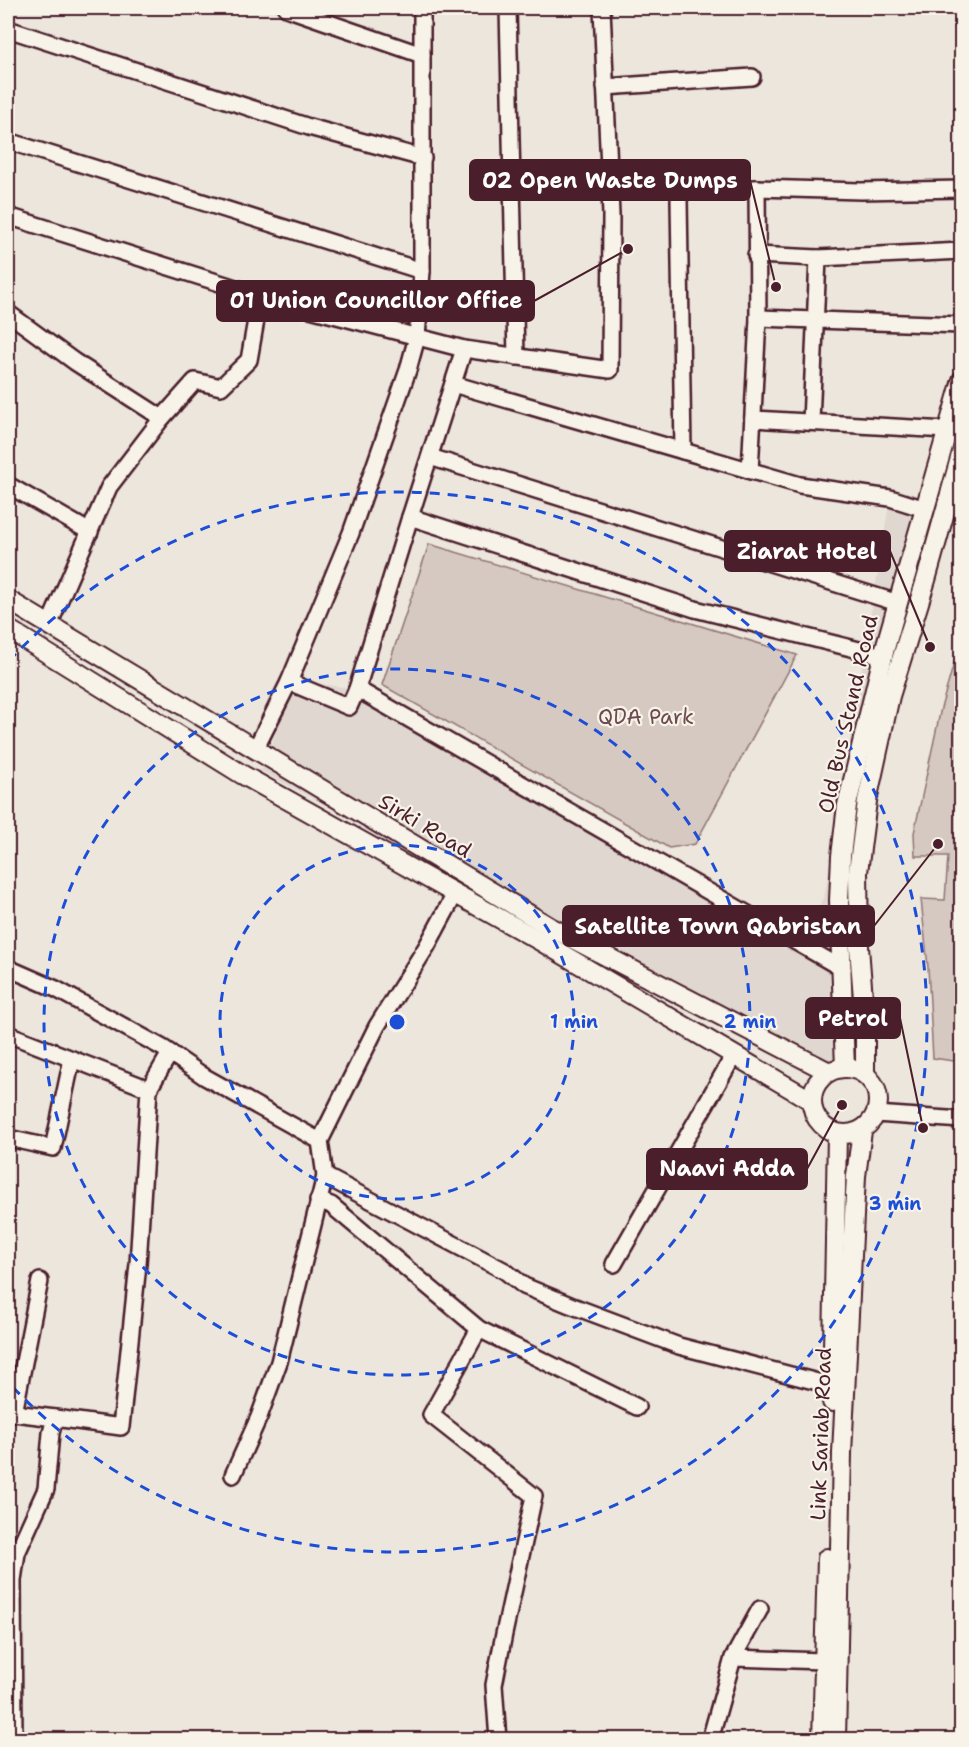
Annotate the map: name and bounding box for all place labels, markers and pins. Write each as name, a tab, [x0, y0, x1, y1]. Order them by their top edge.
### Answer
callout: 02 Open Waste Dumps	[470, 160, 750, 200]
callout: 01 Union Councillor Office	[217, 281, 534, 321]
callout: Ziarat Hotel	[725, 531, 890, 571]
callout: Satellite Town Qabristan	[563, 906, 874, 946]
callout: Petrol	[806, 998, 900, 1038]
centre of rings	[387, 1012, 407, 1032]
callout: Naavi Adda	[647, 1149, 807, 1189]

